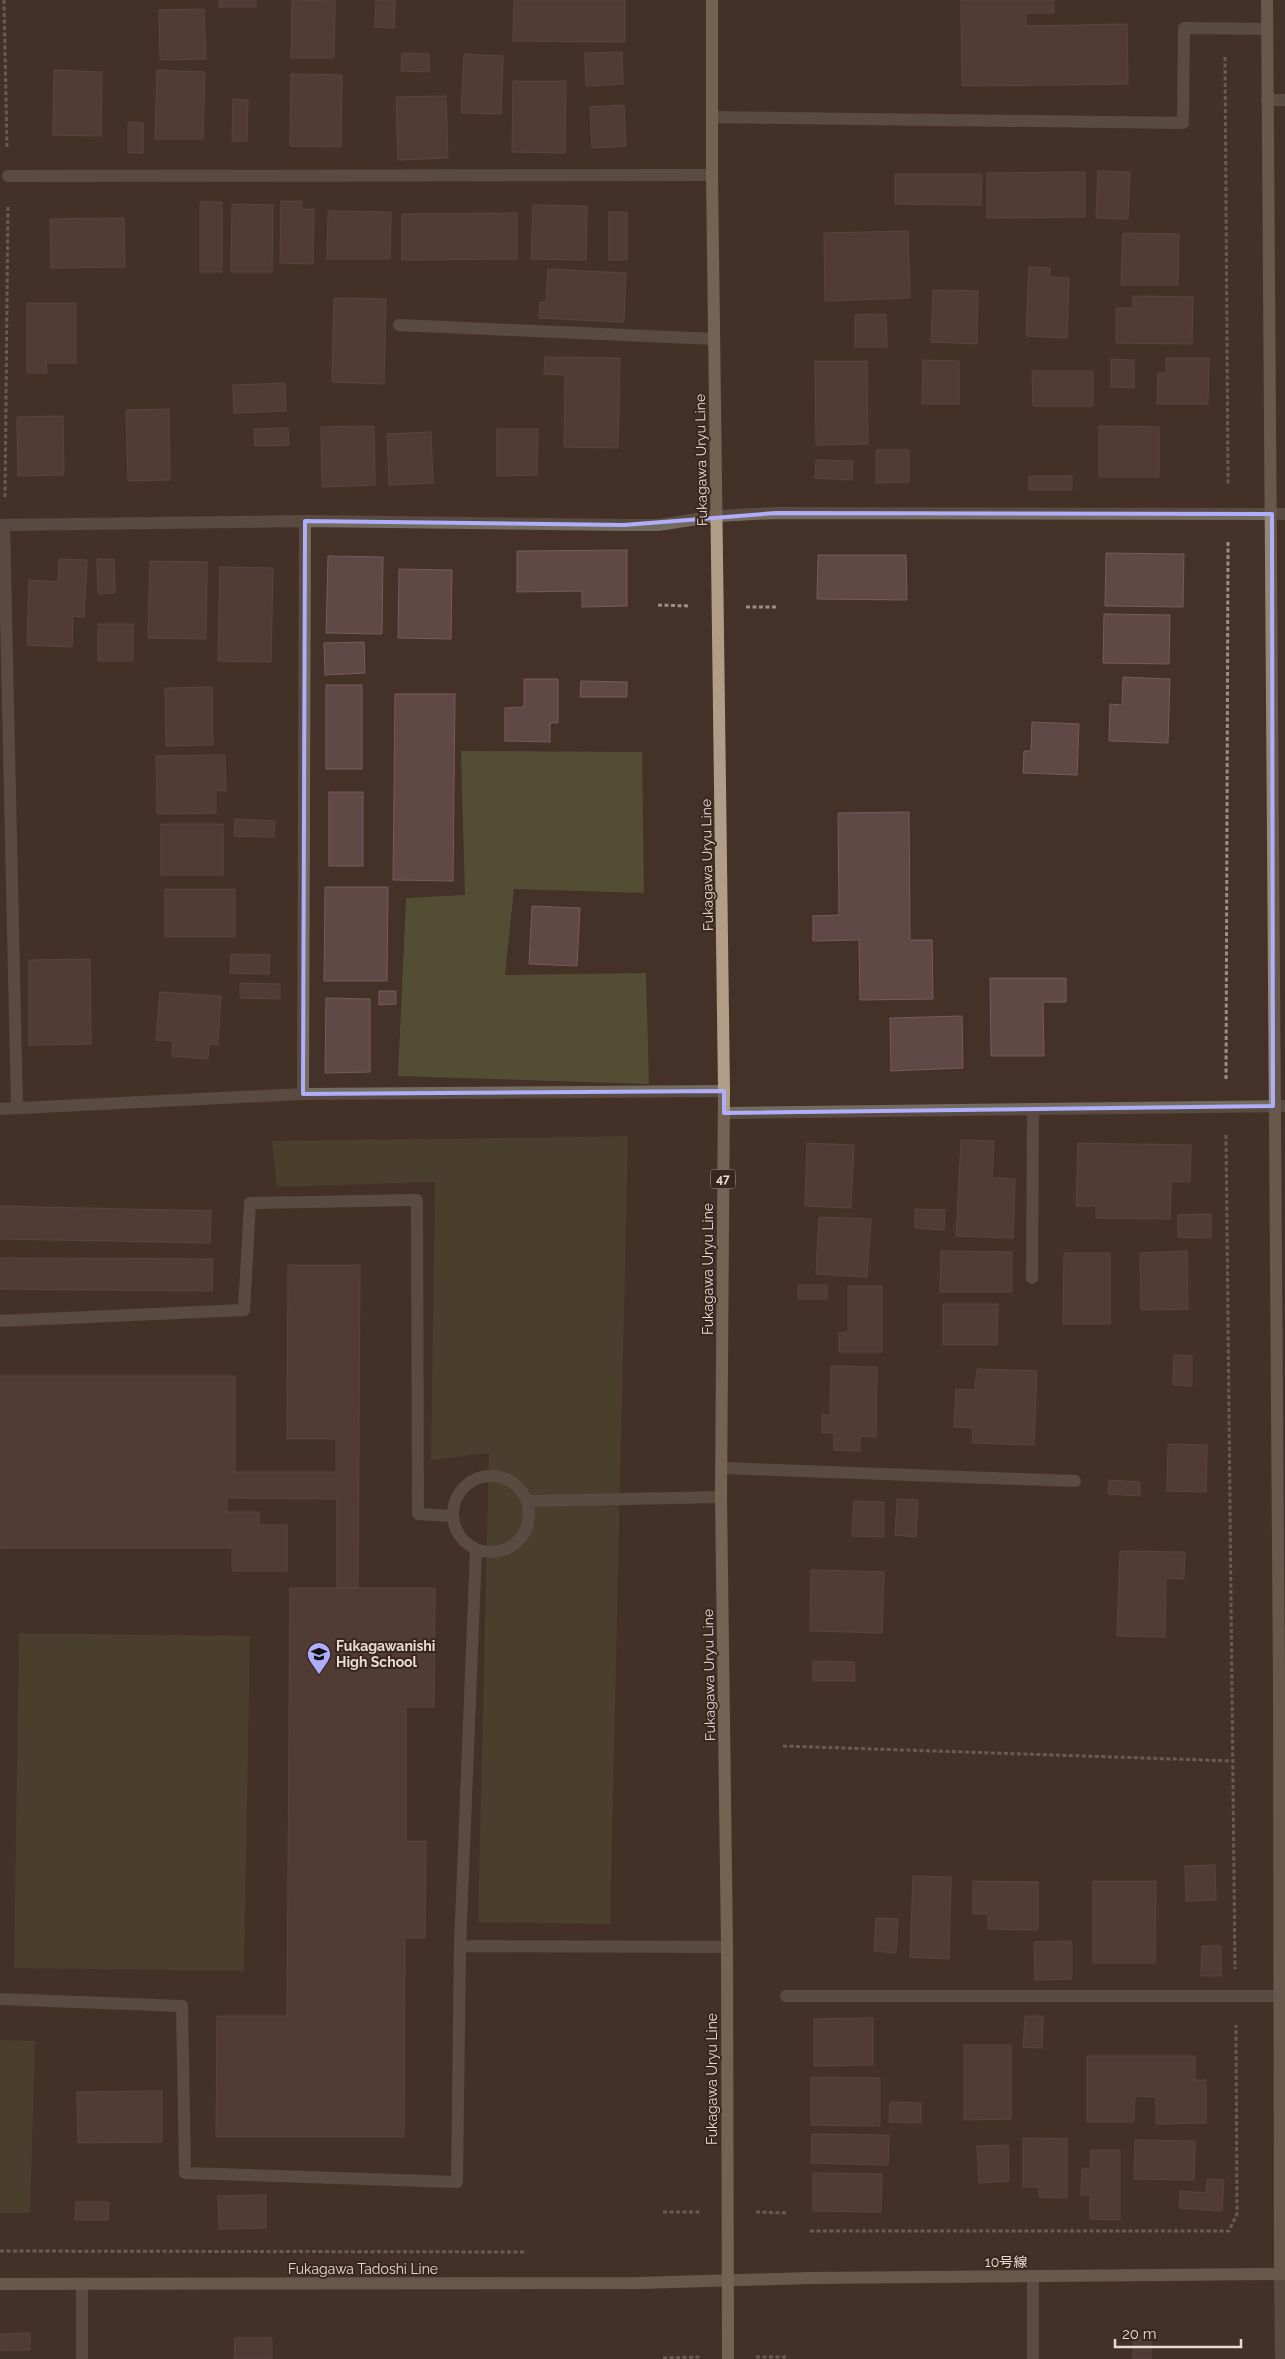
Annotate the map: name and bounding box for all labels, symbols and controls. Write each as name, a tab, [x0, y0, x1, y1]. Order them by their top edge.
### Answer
street label: Fukagawa Uryu Line	[692, 394, 710, 526]
street label: Fukagawa Uryu Line	[698, 799, 716, 931]
road number: 47	[710, 1170, 736, 1188]
street label: Fukagawa Uryu Line	[700, 1203, 716, 1335]
street label: Fukagawa Uryu Line	[700, 1609, 718, 1741]
place label: Fukagawanishi High School	[336, 1638, 435, 1670]
school or university icon: Fukagawanishi High School	[306, 1641, 332, 1675]
street label: Fukagawa Uryu Line	[704, 2013, 720, 2145]
street label: 10号線	[985, 2254, 1027, 2270]
street label: Fukagawa Tadoshi Line	[288, 2261, 438, 2277]
scale bar	[1115, 2316, 1241, 2348]
text: 20 m	[1122, 2325, 1157, 2343]

